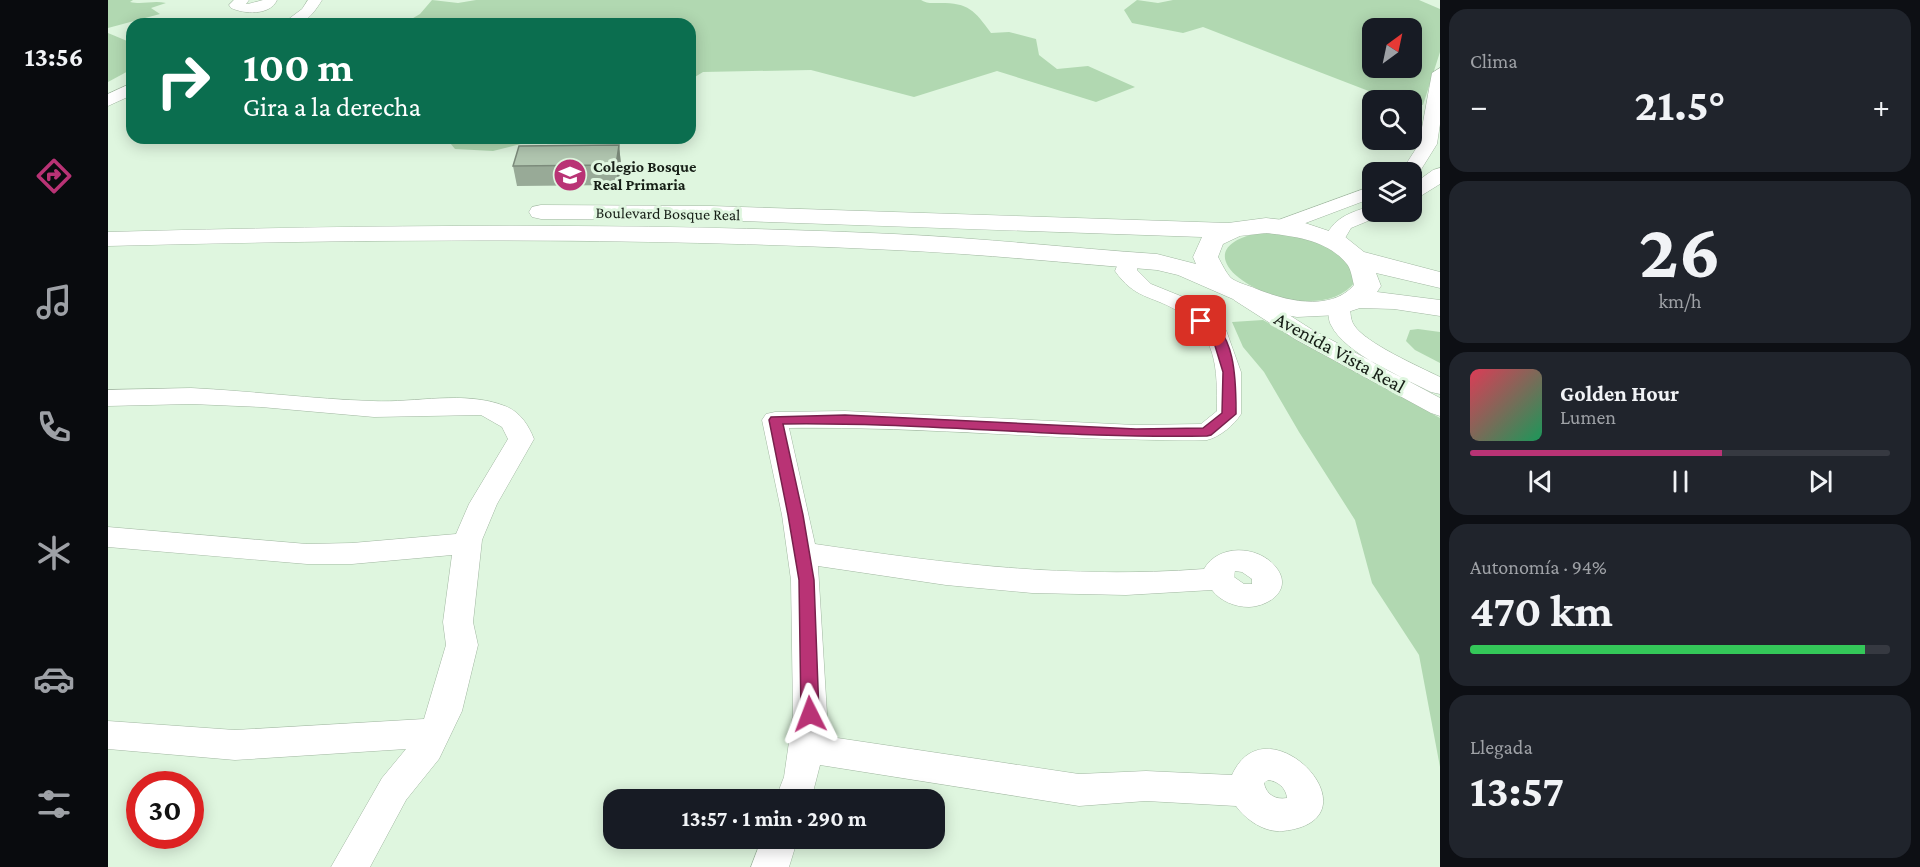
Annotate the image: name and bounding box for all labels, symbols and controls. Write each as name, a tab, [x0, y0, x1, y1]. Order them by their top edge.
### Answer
north arrow	[1362, 18, 1422, 78]
map controls	[1362, 18, 1422, 222]
text: 13:56	[25, 42, 83, 72]
icon: right	[144, 42, 222, 120]
text: 100 m	[243, 43, 353, 90]
text: Clima	[1470, 50, 1518, 72]
text: 21.5°	[1635, 80, 1725, 130]
text: −	[1470, 87, 1487, 124]
text: +	[1873, 87, 1890, 124]
button: search	[1362, 90, 1422, 150]
text: Gira a la derecha	[243, 92, 421, 122]
icon: directions	[33, 155, 75, 197]
school or university icon: Colegio Bosque Real Primaria	[552, 157, 588, 193]
place label: Colegio Bosque Real Primaria	[593, 158, 697, 193]
button: layers	[1362, 162, 1422, 222]
street label: Boulevard Bosque Real	[595, 204, 741, 224]
text: 26	[1639, 207, 1721, 294]
icon: music	[33, 281, 75, 323]
text: km/h	[1658, 290, 1702, 312]
pin	[1175, 295, 1226, 346]
icon: arrive	[1184, 304, 1217, 337]
street label: Avenida Vista Real	[1271, 307, 1409, 397]
text: Golden Hour	[1560, 381, 1679, 406]
icon: phone	[33, 406, 75, 448]
text: Lumen	[1560, 406, 1616, 428]
icon: previous	[1524, 465, 1557, 498]
icon: pause	[1664, 465, 1697, 498]
icon: next	[1804, 465, 1837, 498]
icon: climate	[33, 532, 75, 574]
text: Autonomía · 94%	[1470, 556, 1607, 578]
text: 470 km	[1470, 586, 1613, 636]
icon: car	[33, 658, 75, 700]
position arrow	[778, 682, 842, 746]
text: Llegada	[1470, 736, 1533, 758]
text: 13:57	[1470, 766, 1564, 816]
speed limit sign: 30	[126, 771, 204, 849]
icon: filters	[33, 783, 75, 825]
text: 13:57 · 1 min · 290 m	[681, 806, 867, 831]

